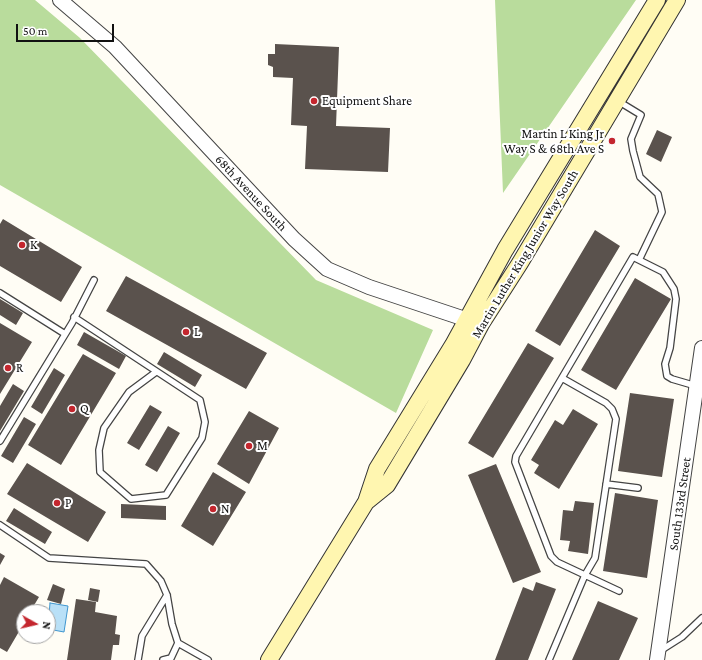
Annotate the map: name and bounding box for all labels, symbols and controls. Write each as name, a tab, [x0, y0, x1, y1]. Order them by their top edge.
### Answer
scale bar	[18, 16, 116, 42]
text: 50 m	[23, 24, 47, 38]
place label: Equipment Share	[322, 93, 412, 109]
marker: Equipment Share	[309, 96, 319, 106]
place label: Martin L King Jr Way S & 68th Ave S	[504, 126, 604, 157]
marker: Martin L King Jr Way S & 68th Ave S	[607, 136, 617, 146]
street label: 68th Avenue South	[212, 152, 290, 234]
street label: Martin Luther King Junior Way South	[468, 167, 582, 341]
place label: K	[30, 237, 37, 253]
marker: K	[17, 240, 27, 250]
place label: L	[194, 324, 200, 340]
marker: L	[181, 327, 191, 337]
place label: R	[16, 360, 23, 376]
marker: R	[3, 363, 13, 373]
place label: Q	[80, 401, 89, 417]
marker: Q	[67, 404, 77, 414]
place label: M	[257, 438, 268, 454]
marker: M	[244, 441, 254, 451]
street label: South 133rd Street	[666, 456, 694, 552]
place label: P	[65, 495, 72, 511]
marker: P	[52, 498, 62, 508]
place label: N	[221, 501, 230, 517]
marker: N	[208, 504, 218, 514]
north arrow	[16, 604, 56, 644]
text: N	[40, 621, 53, 630]

